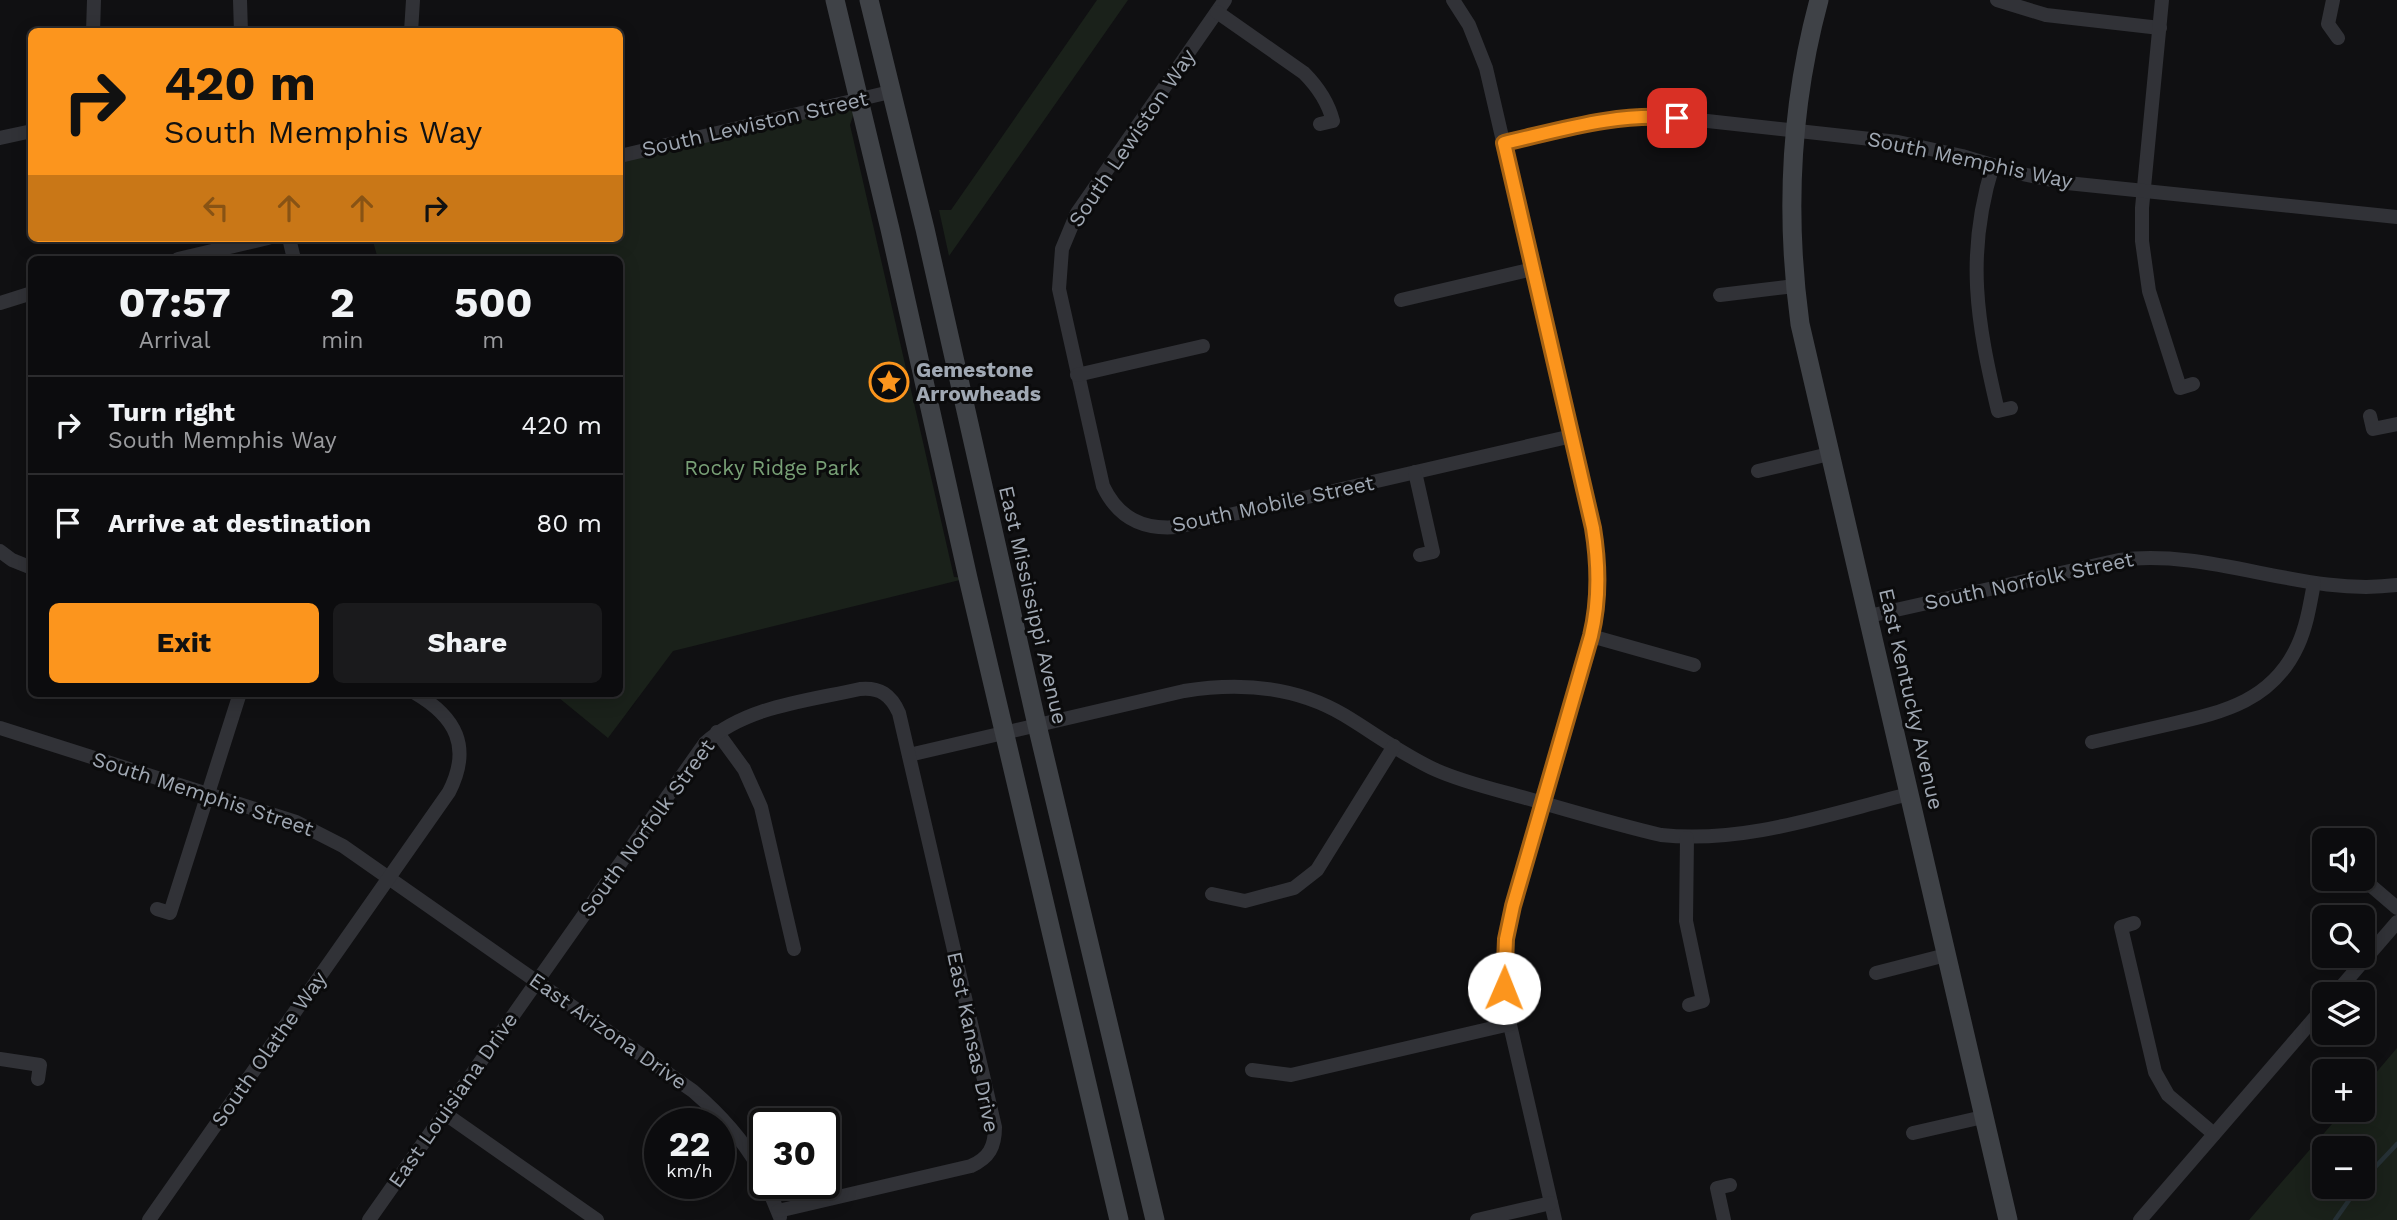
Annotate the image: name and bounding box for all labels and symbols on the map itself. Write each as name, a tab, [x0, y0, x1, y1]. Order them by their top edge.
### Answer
street label: South Lewiston Way	[1063, 44, 1200, 231]
street label: South Lewiston Street	[640, 85, 870, 162]
pin	[1647, 88, 1707, 148]
street label: South Memphis Way	[1865, 126, 2075, 193]
place label: Gemestone Arrowheads	[916, 357, 1041, 406]
place icon: Gemestone Arrowheads	[868, 361, 910, 403]
park label: Rocky Ridge Park	[684, 455, 860, 480]
street label: South Mobile Street	[1170, 470, 1376, 537]
street label: East Mississippi Avenue	[994, 483, 1073, 726]
street label: South Norfolk Street	[1922, 546, 2136, 615]
street label: East Kentucky Avenue	[1874, 586, 1949, 812]
street label: South Norfolk Street	[574, 734, 719, 921]
street label: South Memphis Street	[89, 746, 317, 841]
street label: East Kansas Drive	[942, 949, 1005, 1135]
position arrow	[1467, 951, 1541, 1025]
street label: South Olathe Way	[206, 966, 332, 1131]
street label: East Arizona Drive	[525, 967, 692, 1094]
street label: East Louisiana Drive	[383, 1007, 522, 1192]
speed limit sign: 30	[749, 1108, 840, 1199]

